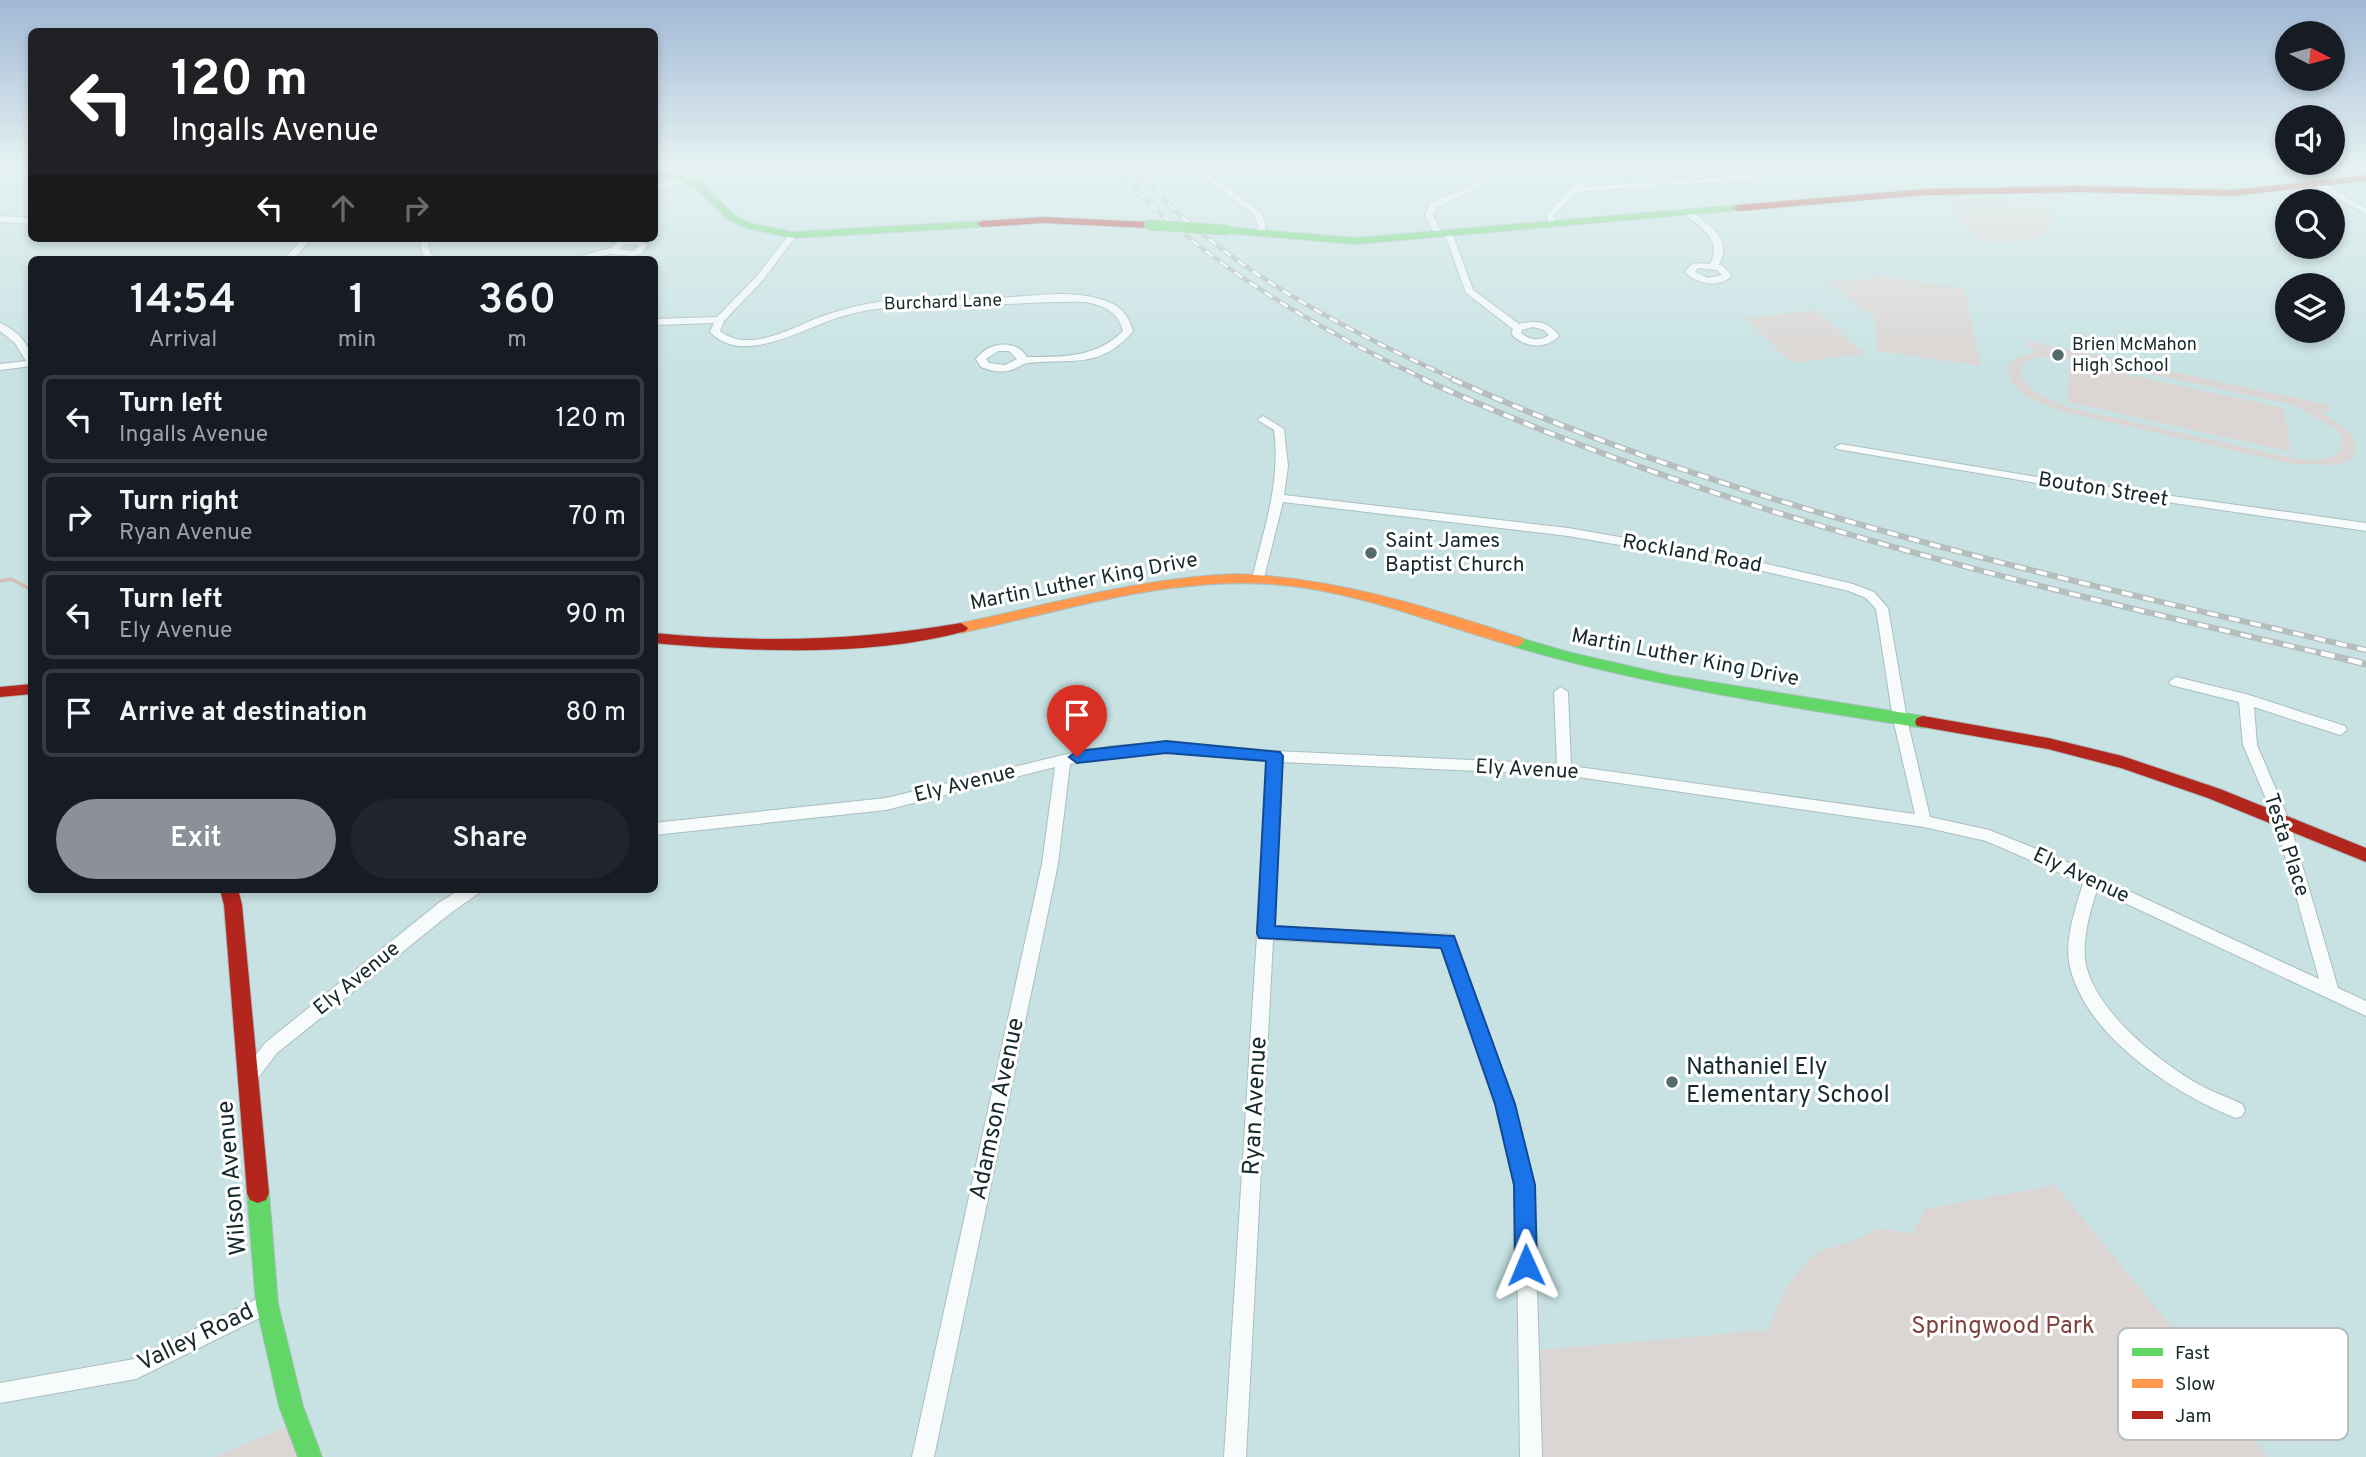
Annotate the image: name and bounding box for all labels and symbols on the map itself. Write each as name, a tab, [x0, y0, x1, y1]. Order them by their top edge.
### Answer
north arrow	[2275, 21, 2345, 91]
street label: Burchard Lane	[883, 289, 1003, 317]
place label: Brien McMahon High School	[2072, 334, 2197, 378]
marker: Brien McMahon High School	[2050, 347, 2066, 363]
street label: Bouton Street	[2036, 466, 2170, 514]
place label: Saint James Baptist Church	[1385, 528, 1525, 579]
street label: Rockland Road	[1620, 528, 1764, 580]
marker: Saint James Baptist Church	[1363, 545, 1379, 561]
street label: Martin Luther King Drive	[968, 547, 1200, 617]
street label: Martin Luther King Drive	[1569, 623, 1801, 693]
pin	[1047, 685, 1107, 757]
street label: Ely Avenue	[1475, 754, 1579, 786]
street label: Ely Avenue	[912, 758, 1018, 810]
street label: Testa Place	[2257, 790, 2315, 900]
street label: Ely Avenue	[2028, 842, 2134, 910]
street label: Ely Avenue	[308, 936, 406, 1022]
street label: Adamson Avenue	[964, 1015, 1032, 1203]
street label: Ryan Avenue	[1237, 1036, 1275, 1176]
place label: Nathaniel Ely Elementary School	[1686, 1053, 1890, 1111]
marker: Nathaniel Ely Elementary School	[1664, 1074, 1680, 1090]
street label: Wilson Avenue	[211, 1099, 255, 1257]
position arrow	[1489, 1228, 1563, 1302]
street label: Valley Road	[133, 1297, 259, 1379]
park label: Springwood Park	[1911, 1312, 2095, 1342]
legend	[2118, 1328, 2348, 1440]
text: Fast	[2175, 1342, 2210, 1366]
text: Slow	[2175, 1373, 2215, 1397]
text: Jam	[2175, 1405, 2212, 1429]

